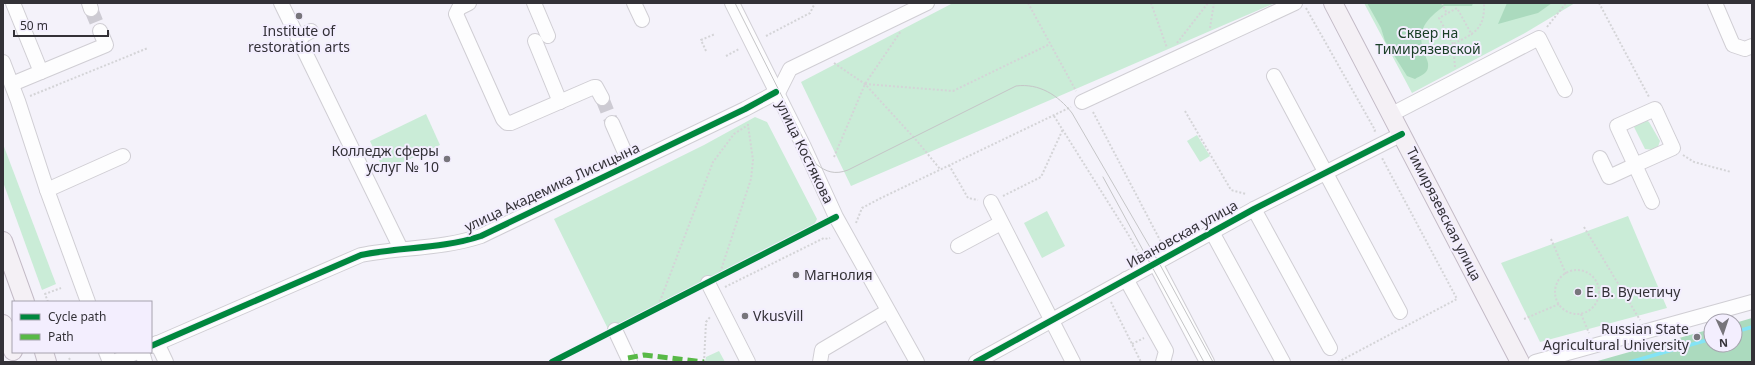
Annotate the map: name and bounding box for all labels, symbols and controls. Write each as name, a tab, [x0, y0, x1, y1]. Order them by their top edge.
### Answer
marker: Institute of restoration arts	[294, 11, 304, 21]
scale bar	[14, 12, 108, 38]
text: 50 m	[20, 17, 48, 34]
place label: Institute of restoration arts	[248, 21, 350, 56]
park label: Сквер на Тимирязевской	[1375, 23, 1481, 58]
street label: улица Костякова	[772, 97, 839, 207]
street label: улица Академика Лисицына	[461, 138, 642, 236]
place label: Колледж сферы услуг № 10	[332, 141, 439, 176]
street label: Тимирязевская улица	[1402, 144, 1486, 284]
marker: Колледж сферы услуг № 10	[442, 154, 452, 164]
street label: Ивановская улица	[1123, 195, 1241, 272]
place label: Магнолия	[804, 265, 873, 284]
marker: Магнолия	[791, 270, 801, 280]
place label: Е. В. Вучетичу	[1586, 282, 1681, 301]
marker: Е. В. Вучетичу	[1573, 287, 1583, 297]
legend	[12, 301, 152, 353]
place label: VkusVill	[753, 306, 803, 325]
text: Cycle path	[48, 308, 106, 325]
marker: VkusVill	[740, 311, 750, 321]
north arrow	[1703, 313, 1743, 353]
place label: Russian State Agricultural University	[1543, 319, 1690, 354]
text: Path	[48, 328, 74, 345]
marker: Russian State Agricultural University	[1692, 332, 1702, 342]
text: N	[1719, 336, 1728, 351]

